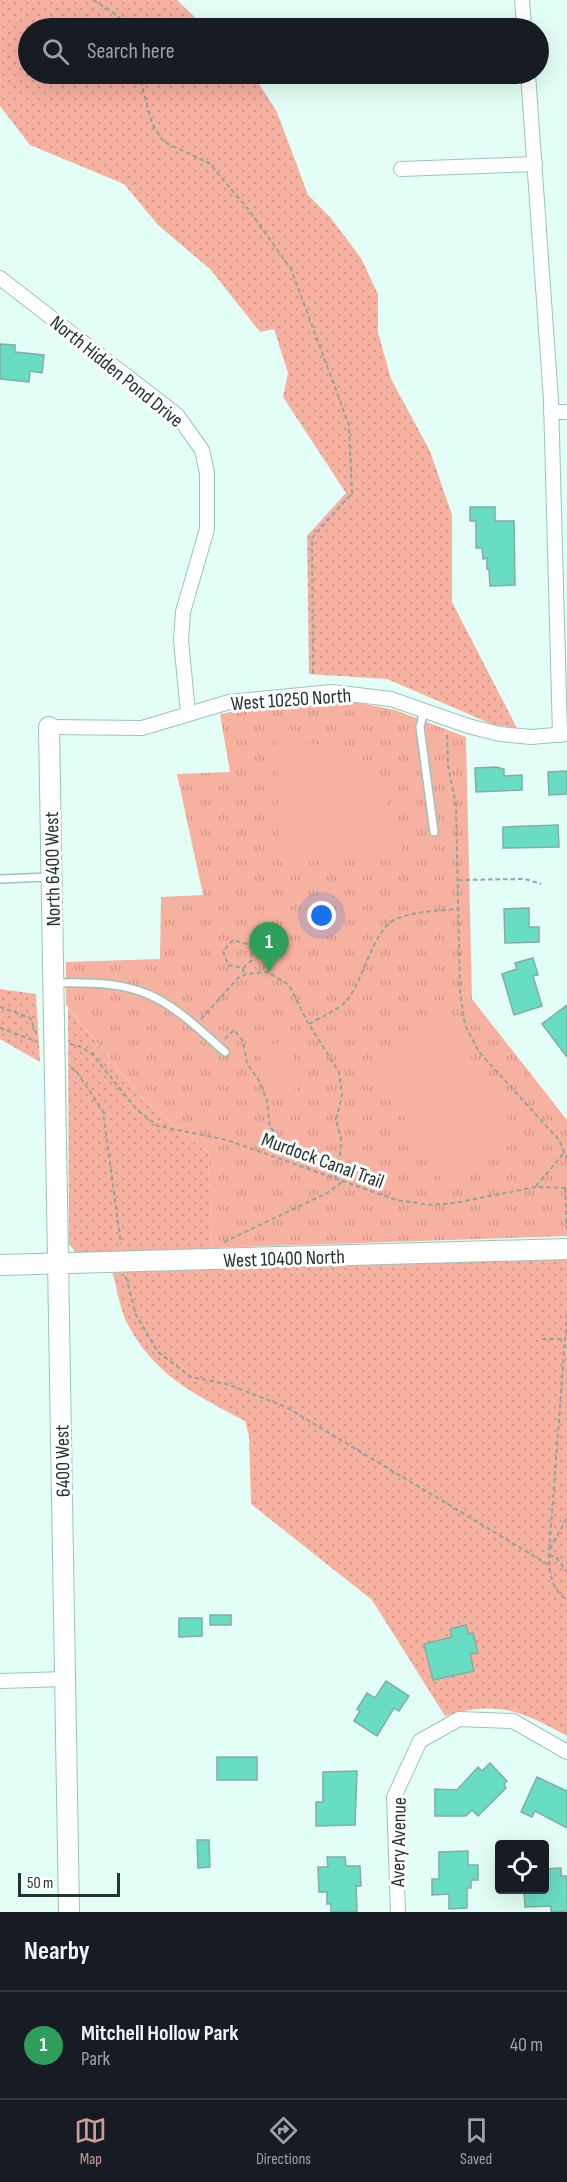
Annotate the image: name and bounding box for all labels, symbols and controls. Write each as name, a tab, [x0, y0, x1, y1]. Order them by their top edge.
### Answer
search box	[18, 18, 549, 84]
icon: search	[39, 35, 72, 68]
text: Search here	[87, 38, 174, 65]
street label: North Hidden Pond Drive	[45, 311, 188, 433]
street label: West 10250 North	[230, 684, 352, 716]
street label: North 6400 West	[40, 811, 66, 927]
your location	[307, 901, 336, 930]
pin: 1	[250, 922, 288, 972]
street label: Murdock Canal Trail	[258, 1128, 387, 1194]
street label: West 10400 North	[223, 1245, 345, 1273]
street label: 6400 West	[50, 1425, 76, 1497]
street label: Avery Avenue	[386, 1797, 412, 1888]
map controls	[495, 1840, 549, 1894]
button: locate	[495, 1840, 549, 1894]
scale bar	[18, 1870, 120, 1898]
text: 50 m	[27, 1874, 53, 1893]
text: Nearby	[24, 1936, 90, 1967]
text: Mitchell Hollow Park	[81, 2020, 239, 2047]
text: 1	[40, 2033, 47, 2057]
text: 40 m	[510, 2033, 543, 2057]
text: Park	[81, 2047, 110, 2071]
tab: Map	[74, 2114, 107, 2169]
tab: Directions	[256, 2114, 311, 2169]
tab: Saved	[460, 2114, 493, 2169]

